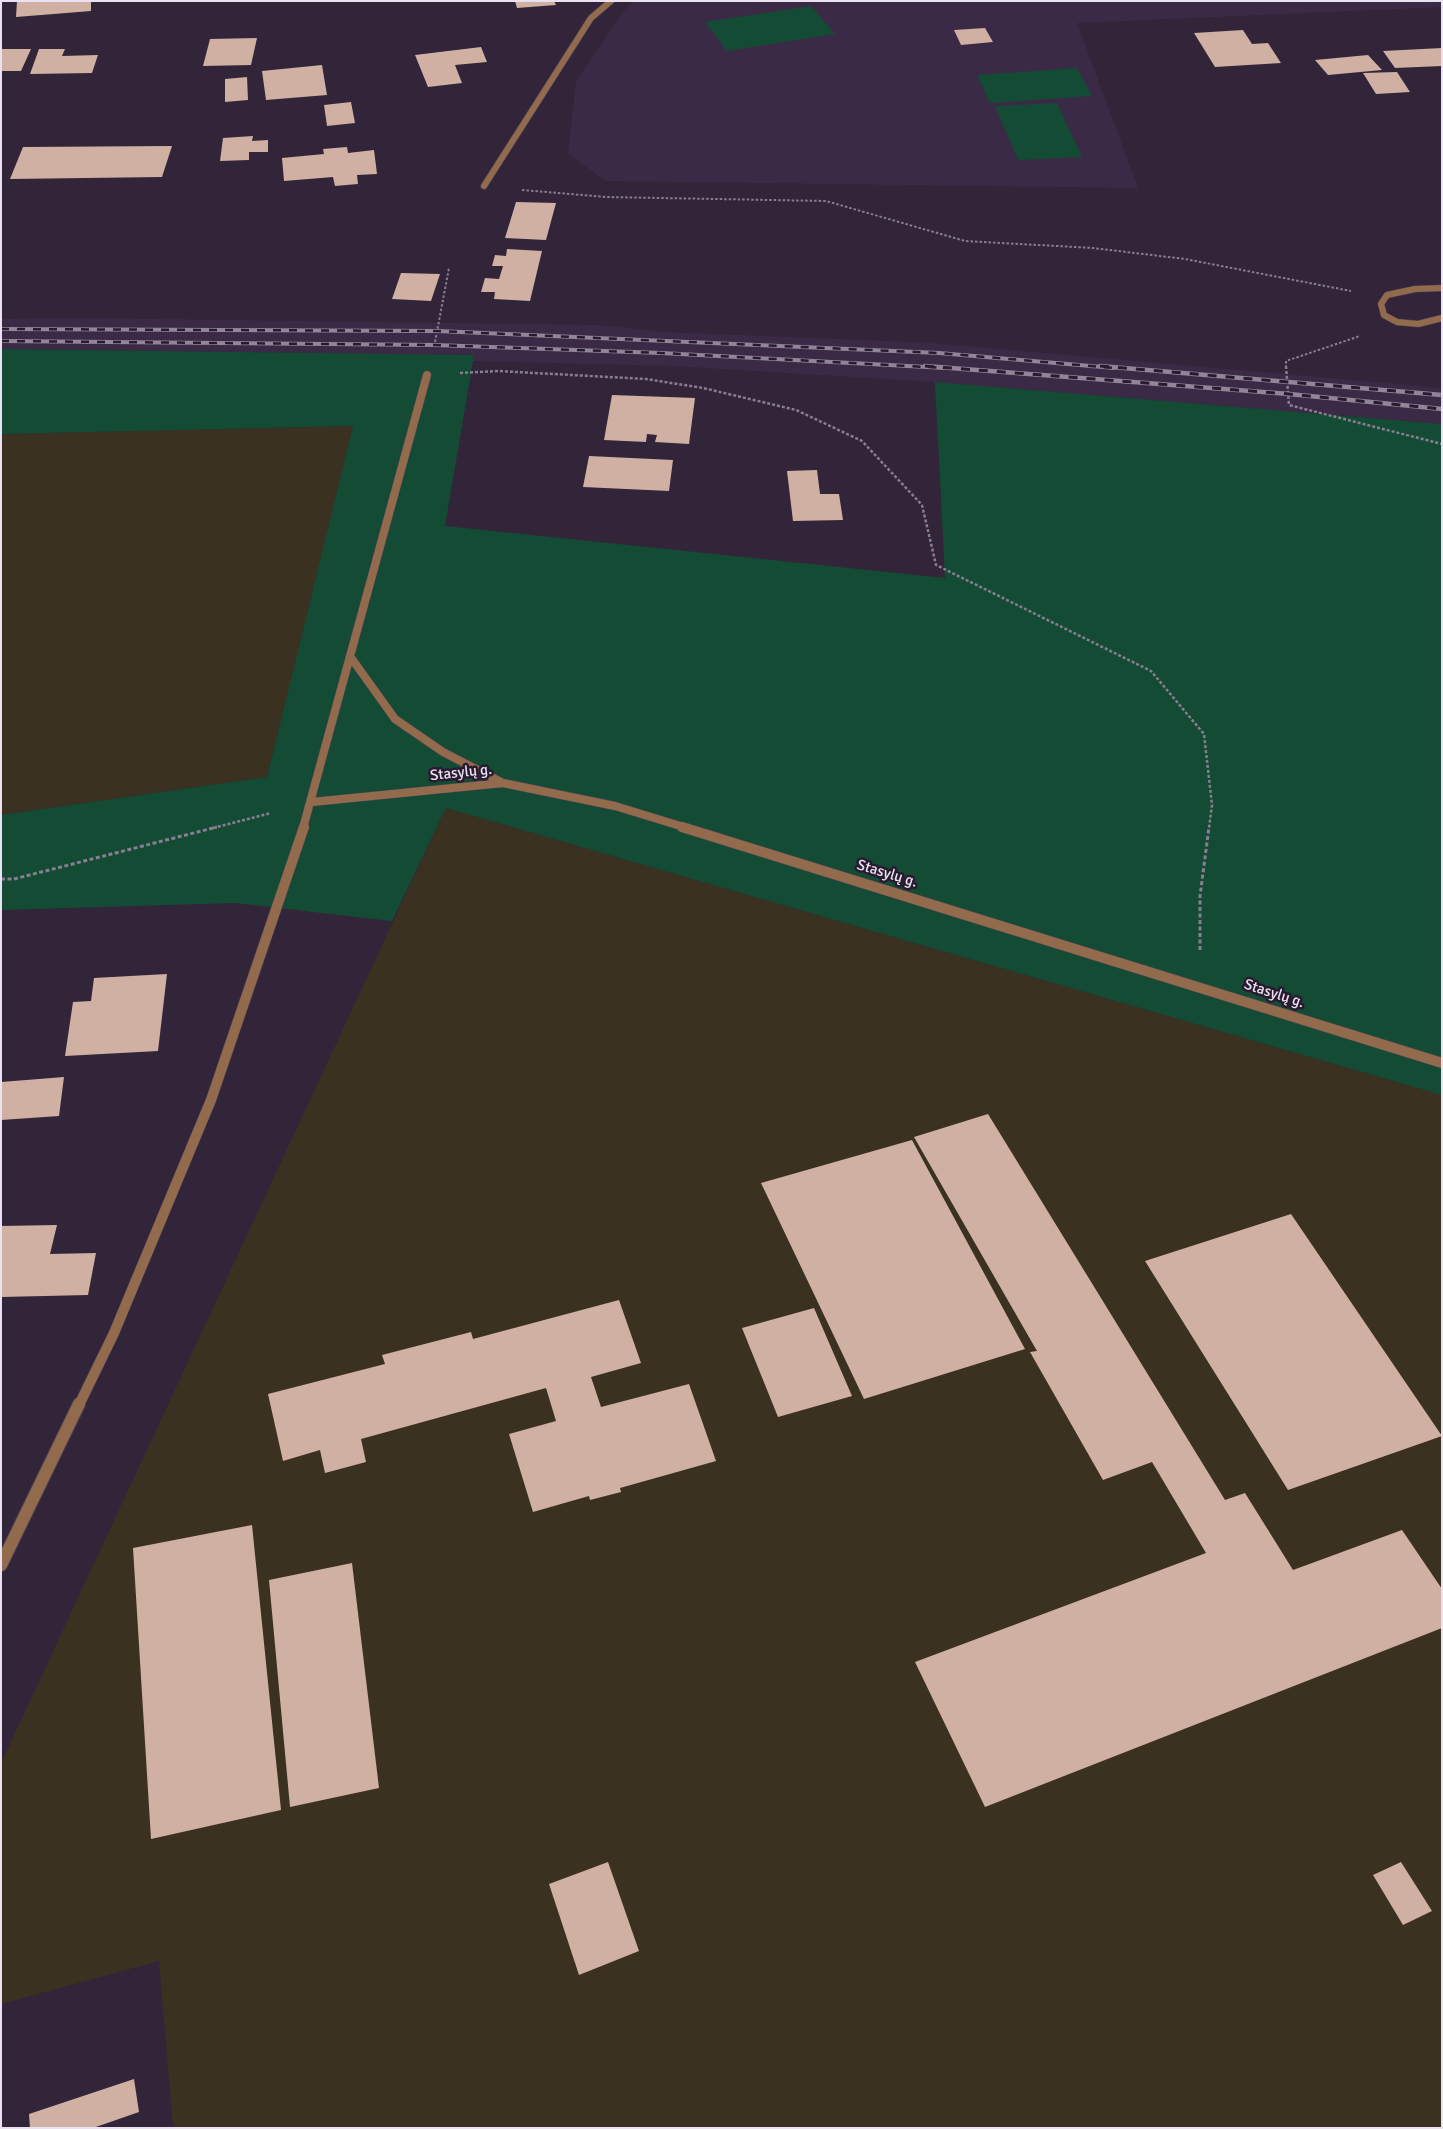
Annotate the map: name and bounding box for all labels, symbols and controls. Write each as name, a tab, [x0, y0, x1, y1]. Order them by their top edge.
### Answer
street label: Stasylų g.	[429, 761, 493, 785]
street label: Stasylų g.	[855, 856, 919, 892]
street label: Stasylų g.	[1242, 976, 1306, 1012]

